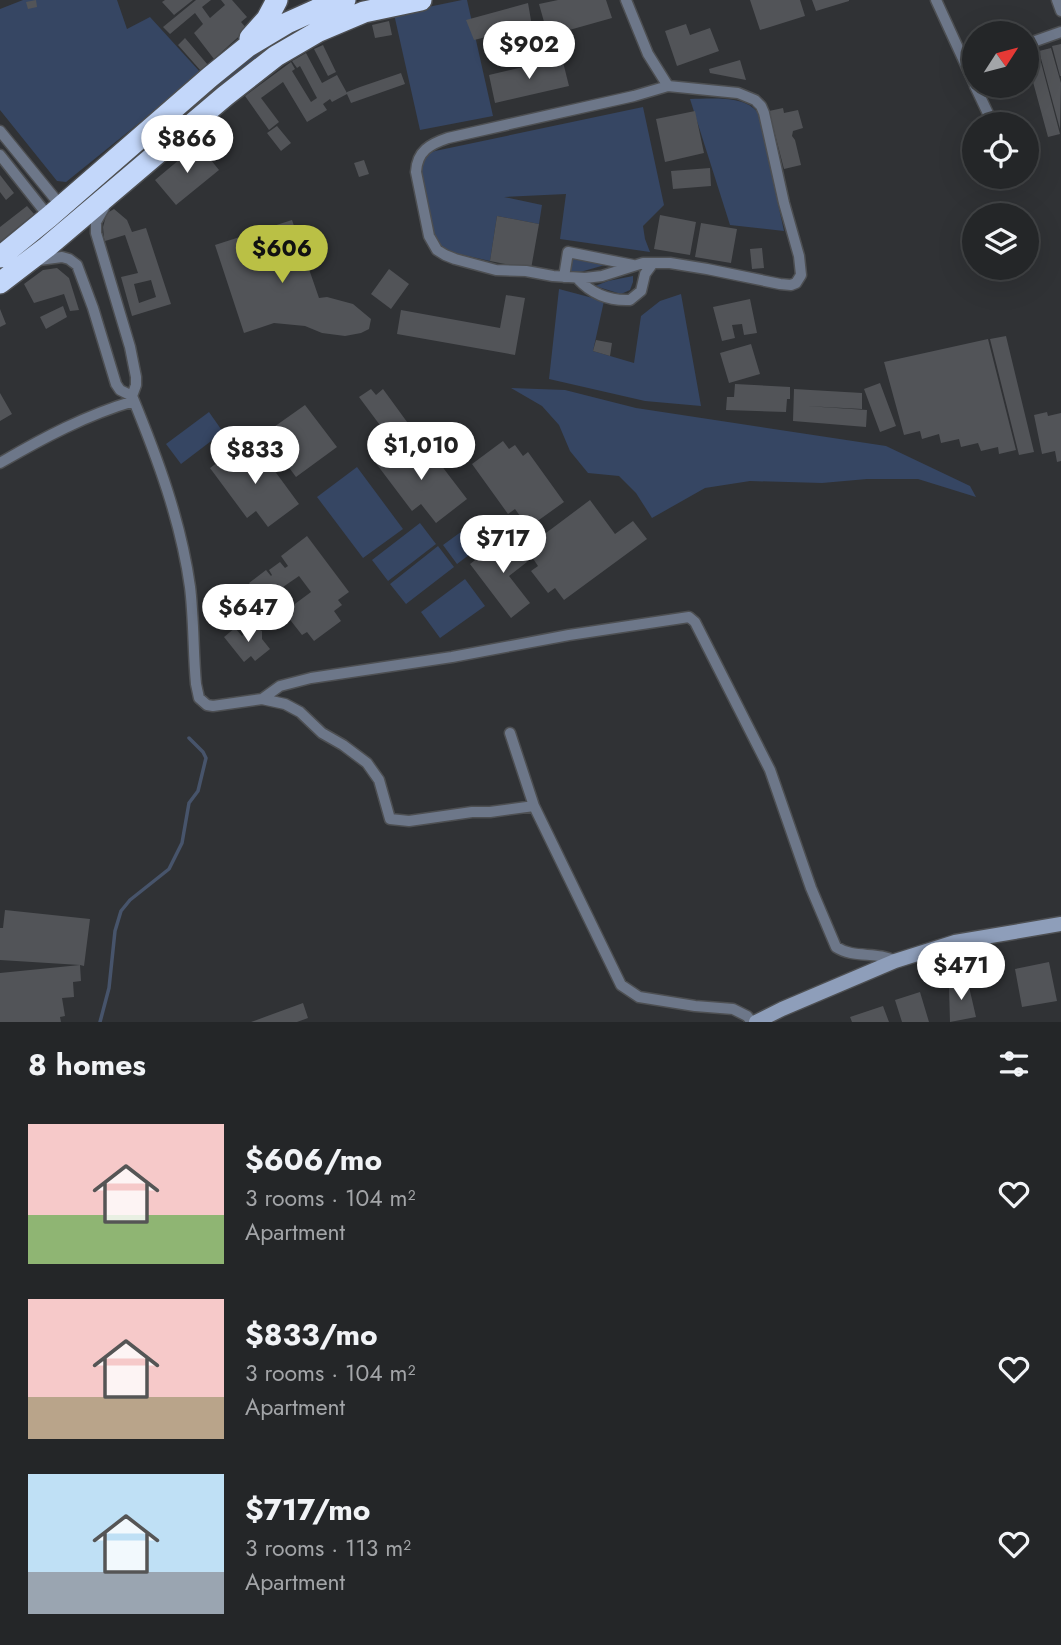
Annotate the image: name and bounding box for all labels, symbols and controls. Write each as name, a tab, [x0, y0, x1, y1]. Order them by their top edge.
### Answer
north arrow	[962, 21, 1040, 98]
map controls	[962, 21, 1039, 280]
pin: $902	[488, 22, 570, 81]
text: $902	[499, 27, 559, 61]
button: locate	[962, 112, 1039, 189]
pin: $866	[146, 116, 228, 175]
text: $866	[157, 121, 217, 155]
button: layers	[962, 203, 1039, 280]
pin: $606	[241, 226, 323, 285]
text: $606	[252, 231, 312, 265]
pin: $1,010	[364, 422, 478, 482]
pin: $833	[214, 426, 296, 486]
text: $1,010	[383, 428, 459, 462]
text: $833	[226, 432, 284, 466]
pin: $717	[462, 516, 544, 575]
text: $717	[476, 521, 530, 555]
pin: $647	[207, 584, 289, 644]
text: $647	[218, 590, 278, 624]
pin: $471	[920, 942, 1002, 1002]
text: $471	[933, 948, 989, 982]
text: 8 homes	[28, 1043, 146, 1086]
icon: filters	[995, 1045, 1033, 1083]
text: $606/mo	[245, 1138, 382, 1181]
icon: home	[84, 1152, 168, 1236]
icon: heart	[995, 1175, 1033, 1213]
text: 3 rooms · 104 m²	[245, 1181, 415, 1215]
text: Apartment	[245, 1215, 345, 1249]
text: $833/mo	[245, 1313, 378, 1356]
icon: home	[84, 1327, 168, 1411]
icon: heart	[995, 1350, 1033, 1388]
text: 3 rooms · 104 m²	[245, 1356, 415, 1390]
text: Apartment	[245, 1390, 345, 1424]
text: $717/mo	[245, 1488, 371, 1531]
icon: home	[84, 1502, 168, 1586]
icon: heart	[995, 1525, 1033, 1563]
text: 3 rooms · 113 m²	[245, 1531, 411, 1565]
text: Apartment	[245, 1565, 345, 1599]

